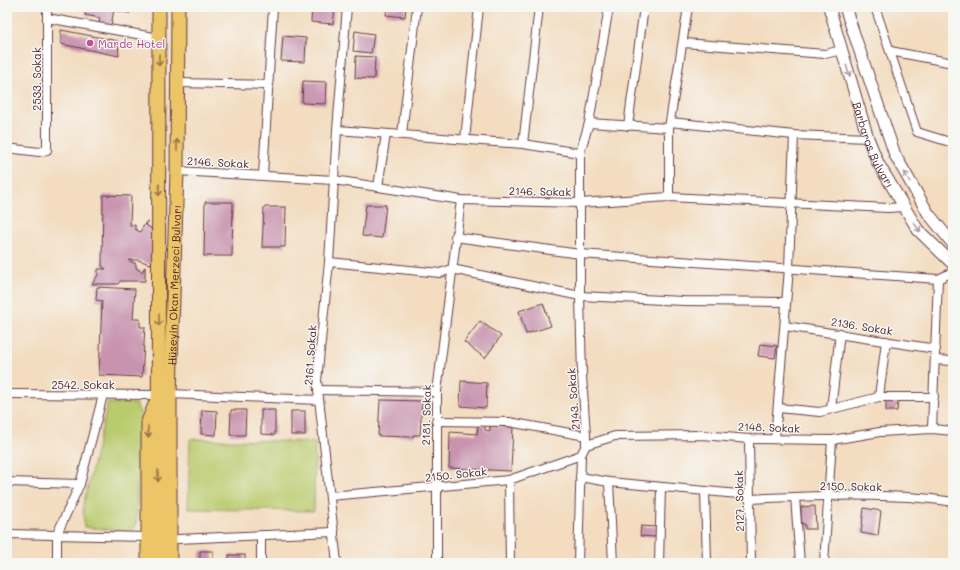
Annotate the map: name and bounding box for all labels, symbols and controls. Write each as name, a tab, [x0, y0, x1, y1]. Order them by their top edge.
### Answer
place label: Marde Hotel	[98, 36, 165, 51]
marker: Marde Hotel	[85, 38, 95, 48]
street label: 2533. Sokak	[29, 47, 44, 111]
one-way arrow	[155, 53, 163, 66]
one-way arrow	[845, 65, 852, 78]
street label: Barbaros Bulvarı	[850, 100, 898, 190]
one-way arrow	[173, 139, 181, 152]
street label: 2146. Sokak	[187, 153, 250, 171]
one-way arrow	[903, 172, 910, 184]
one-way arrow	[155, 183, 163, 196]
street label: 2146. Sokak	[509, 183, 571, 199]
street label: Hüseyin Okan Merzeci Bulvarı	[163, 205, 183, 366]
one-way arrow	[913, 222, 921, 233]
one-way arrow	[155, 313, 163, 326]
street label: 2136. Sokak	[830, 314, 894, 338]
street label: 2161. Sokak	[300, 324, 320, 386]
street label: 2143. Sokak	[563, 367, 583, 430]
street label: 2542. Sokak	[51, 377, 115, 392]
street label: 2181. Sokak	[418, 384, 434, 445]
street label: 2148. Sokak	[738, 418, 800, 436]
one-way arrow	[144, 425, 152, 438]
street label: 2150. Sokak	[424, 463, 488, 485]
one-way arrow	[154, 469, 162, 482]
street label: 2127. Sokak	[731, 470, 747, 532]
street label: 2150. Sokak	[820, 478, 882, 494]

